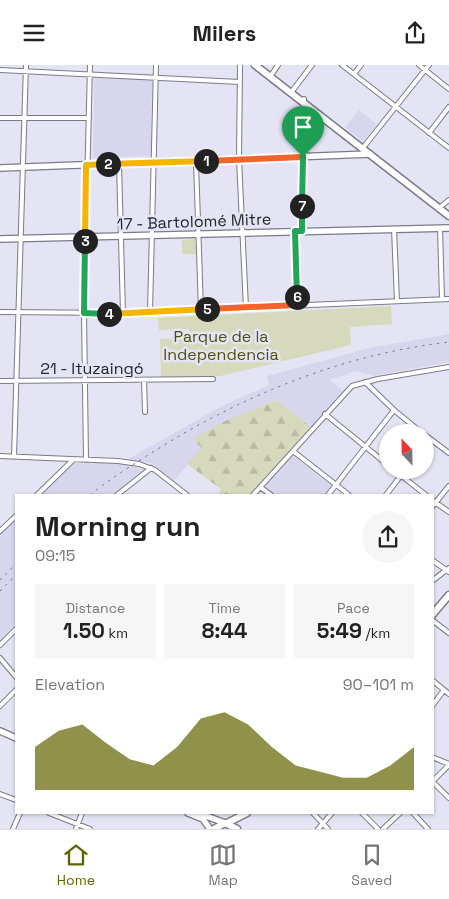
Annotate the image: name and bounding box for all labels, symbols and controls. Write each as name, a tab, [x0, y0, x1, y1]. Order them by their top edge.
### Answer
icon: menu	[20, 19, 48, 47]
text: Milers	[193, 19, 256, 47]
icon: share	[401, 19, 429, 47]
pin	[282, 106, 324, 157]
icon: arrive	[289, 113, 317, 141]
pin: 1	[194, 149, 218, 173]
pin: 2	[96, 151, 120, 177]
text: 1	[203, 152, 210, 170]
text: 2	[104, 155, 113, 173]
pin: 7	[290, 193, 314, 219]
text: 7	[299, 197, 306, 215]
street label: 17 - Bartolomé Mitre	[116, 208, 272, 235]
pin: 3	[72, 229, 98, 253]
text: 3	[81, 232, 90, 250]
pin: 6	[284, 285, 310, 309]
text: 6	[293, 288, 302, 306]
pin: 5	[194, 297, 220, 321]
text: 5	[203, 300, 212, 318]
pin: 4	[96, 301, 122, 327]
text: 4	[105, 305, 114, 323]
park label: Parque de la Independencia	[163, 326, 279, 365]
street label: 21 - Ituzaingó	[40, 358, 144, 379]
north arrow	[379, 424, 434, 479]
map controls	[379, 424, 434, 479]
text: Morning run	[35, 508, 200, 544]
button: share	[362, 511, 414, 563]
text: 09:15	[35, 545, 75, 566]
text: Distance	[66, 599, 125, 617]
text: Time	[209, 599, 240, 617]
text: Pace	[337, 599, 370, 617]
text: 1.50	[63, 617, 105, 644]
text: 8:44	[202, 617, 247, 644]
text: 5:49	[317, 617, 362, 644]
text: km	[105, 624, 128, 642]
text: /km	[362, 624, 390, 642]
text: Elevation	[35, 674, 105, 695]
text: 90–101 m	[343, 674, 414, 695]
tab: Home	[57, 841, 95, 889]
tab: Map	[209, 841, 238, 889]
tab: Saved	[351, 841, 392, 889]

